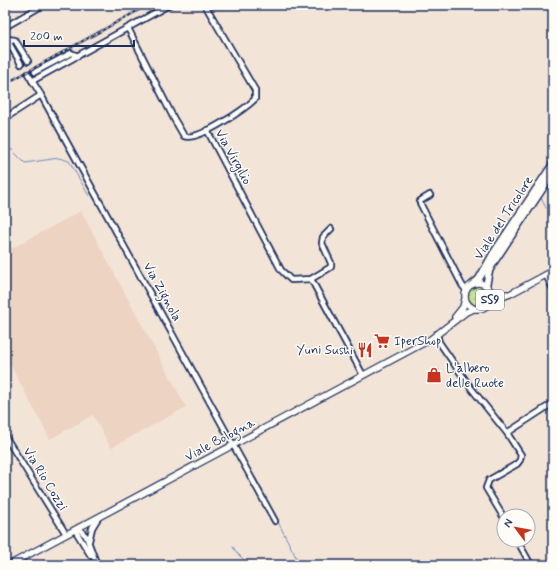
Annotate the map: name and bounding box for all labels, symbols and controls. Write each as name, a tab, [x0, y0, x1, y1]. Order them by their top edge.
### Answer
scale bar	[24, 22, 134, 48]
text: 200 m	[30, 29, 63, 45]
street label: Via Virgilio	[210, 126, 255, 189]
street label: Viale del Tricolore	[471, 173, 537, 263]
street label: Via Zignola	[137, 259, 185, 326]
road number: SS9	[476, 290, 504, 310]
supermarket icon: IperShop	[373, 332, 391, 350]
place label: IperShop	[394, 333, 441, 350]
restaurant icon: Yuni Sushi	[356, 341, 374, 359]
place label: Yuni Sushi	[296, 342, 353, 359]
place label: L'albero delle Ruote	[446, 360, 504, 392]
shop icon: L'albero delle Ruote	[425, 366, 443, 384]
street label: Viale Bologna	[182, 414, 259, 467]
street label: Via Rio Cozzi	[19, 444, 71, 514]
north arrow	[496, 508, 536, 548]
text: N	[500, 516, 516, 530]

